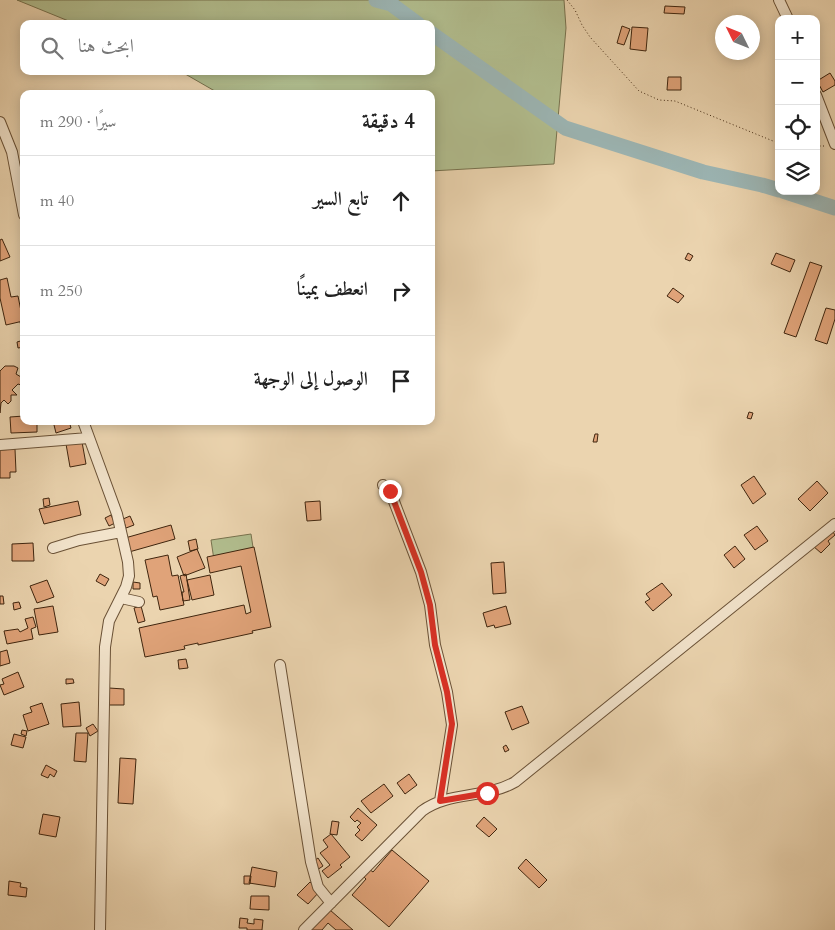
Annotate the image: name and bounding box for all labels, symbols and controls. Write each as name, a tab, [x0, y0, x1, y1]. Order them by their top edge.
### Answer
north arrow	[715, 15, 760, 60]
map controls	[775, 15, 820, 195]
button: +	[775, 15, 820, 60]
search box	[20, 20, 435, 75]
text: ابحث هنا	[78, 33, 134, 59]
icon: search	[38, 34, 66, 62]
button: −	[775, 60, 820, 105]
button: locate	[775, 105, 820, 150]
text: 4 دقيقة	[362, 107, 415, 136]
text: سيرًا · 290 m	[40, 111, 116, 133]
button: layers	[775, 150, 820, 195]
text: تابع السير	[313, 186, 368, 212]
icon: ahead	[387, 187, 415, 215]
text: 40 m	[40, 190, 74, 212]
text: انعطف يمينًا	[297, 276, 368, 302]
icon: right	[387, 277, 415, 305]
text: 250 m	[40, 280, 82, 302]
text: الوصول إلى الوجهة	[254, 366, 368, 392]
icon: arrive	[387, 367, 415, 395]
route end	[379, 480, 402, 503]
route start	[476, 782, 499, 805]

